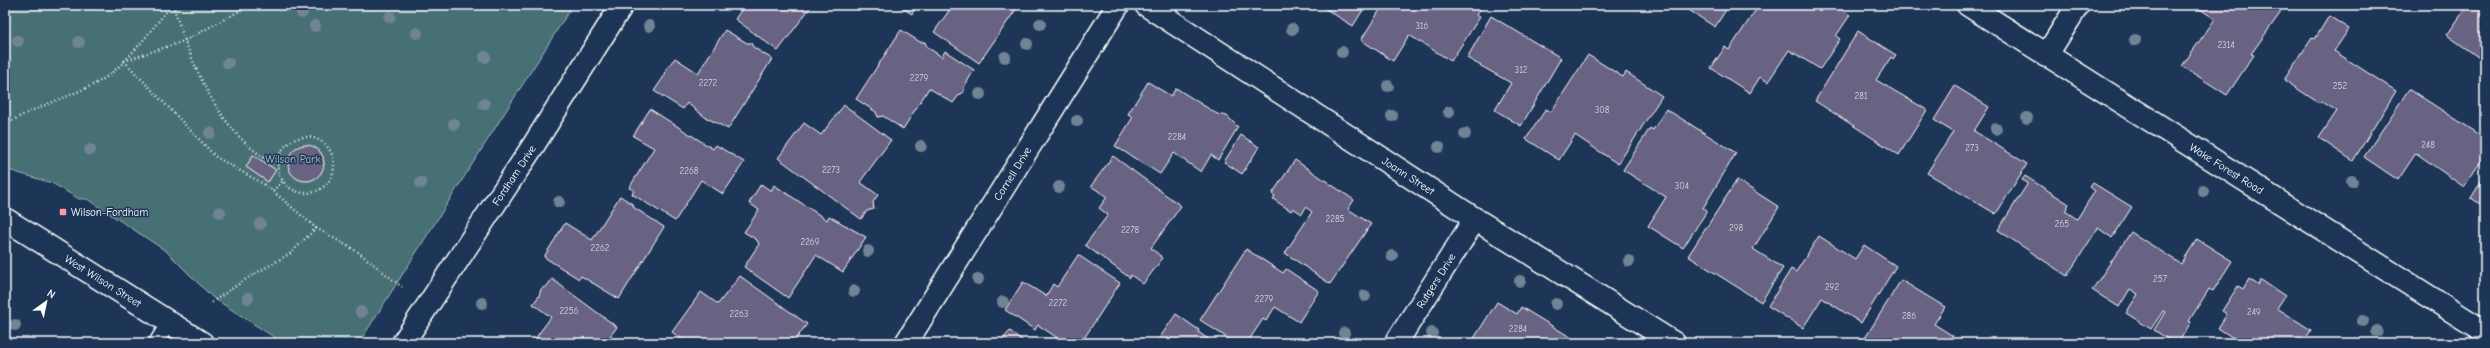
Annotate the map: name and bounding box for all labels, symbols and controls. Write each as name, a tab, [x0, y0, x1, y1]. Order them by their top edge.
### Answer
house number: 316	[1416, 21, 1429, 31]
house number: 2314	[2217, 40, 2235, 50]
house number: 312	[1515, 65, 1528, 75]
house number: 2279	[910, 73, 928, 83]
house number: 2272	[699, 78, 717, 88]
house number: 252	[2333, 81, 2347, 91]
house number: 281	[1855, 91, 1868, 101]
house number: 308	[1595, 105, 1610, 115]
house number: 2284	[1168, 132, 1186, 142]
street label: Wake Forest Road	[2187, 140, 2266, 197]
house number: 248	[2421, 140, 2435, 150]
street label: Fordham Drive	[489, 142, 539, 208]
house number: 273	[1965, 143, 1979, 153]
street label: Cornell Drive	[991, 144, 1034, 203]
park label: Wilson Park	[265, 153, 321, 166]
street label: Joann Street	[1380, 154, 1438, 198]
house number: 2273	[822, 165, 840, 175]
house number: 2268	[680, 166, 699, 176]
house number: 304	[1675, 181, 1689, 191]
place label: Wilson-Fordham	[71, 206, 148, 219]
marker: Wilson-Fordham	[58, 207, 68, 217]
house number: 2285	[1326, 214, 1345, 224]
house number: 265	[2055, 219, 2069, 229]
house number: 298	[1729, 223, 1743, 233]
house number: 2278	[1121, 225, 1139, 235]
house number: 2269	[800, 237, 820, 247]
house number: 2262	[591, 243, 610, 253]
street label: Rutgers Drive	[1413, 250, 1458, 311]
street label: West Wilson Street	[62, 252, 145, 310]
house number: 257	[2153, 274, 2168, 284]
north arrow	[26, 282, 66, 322]
house number: 292	[1825, 282, 1839, 292]
text: N	[45, 287, 58, 301]
house number: 2279	[1255, 294, 1273, 304]
house number: 2272	[1049, 298, 1067, 308]
house number: 2256	[559, 306, 579, 316]
house number: 249	[2247, 307, 2261, 317]
house number: 2263	[730, 309, 748, 319]
house number: 286	[1902, 311, 1916, 321]
house number: 2284	[1509, 324, 1527, 334]

